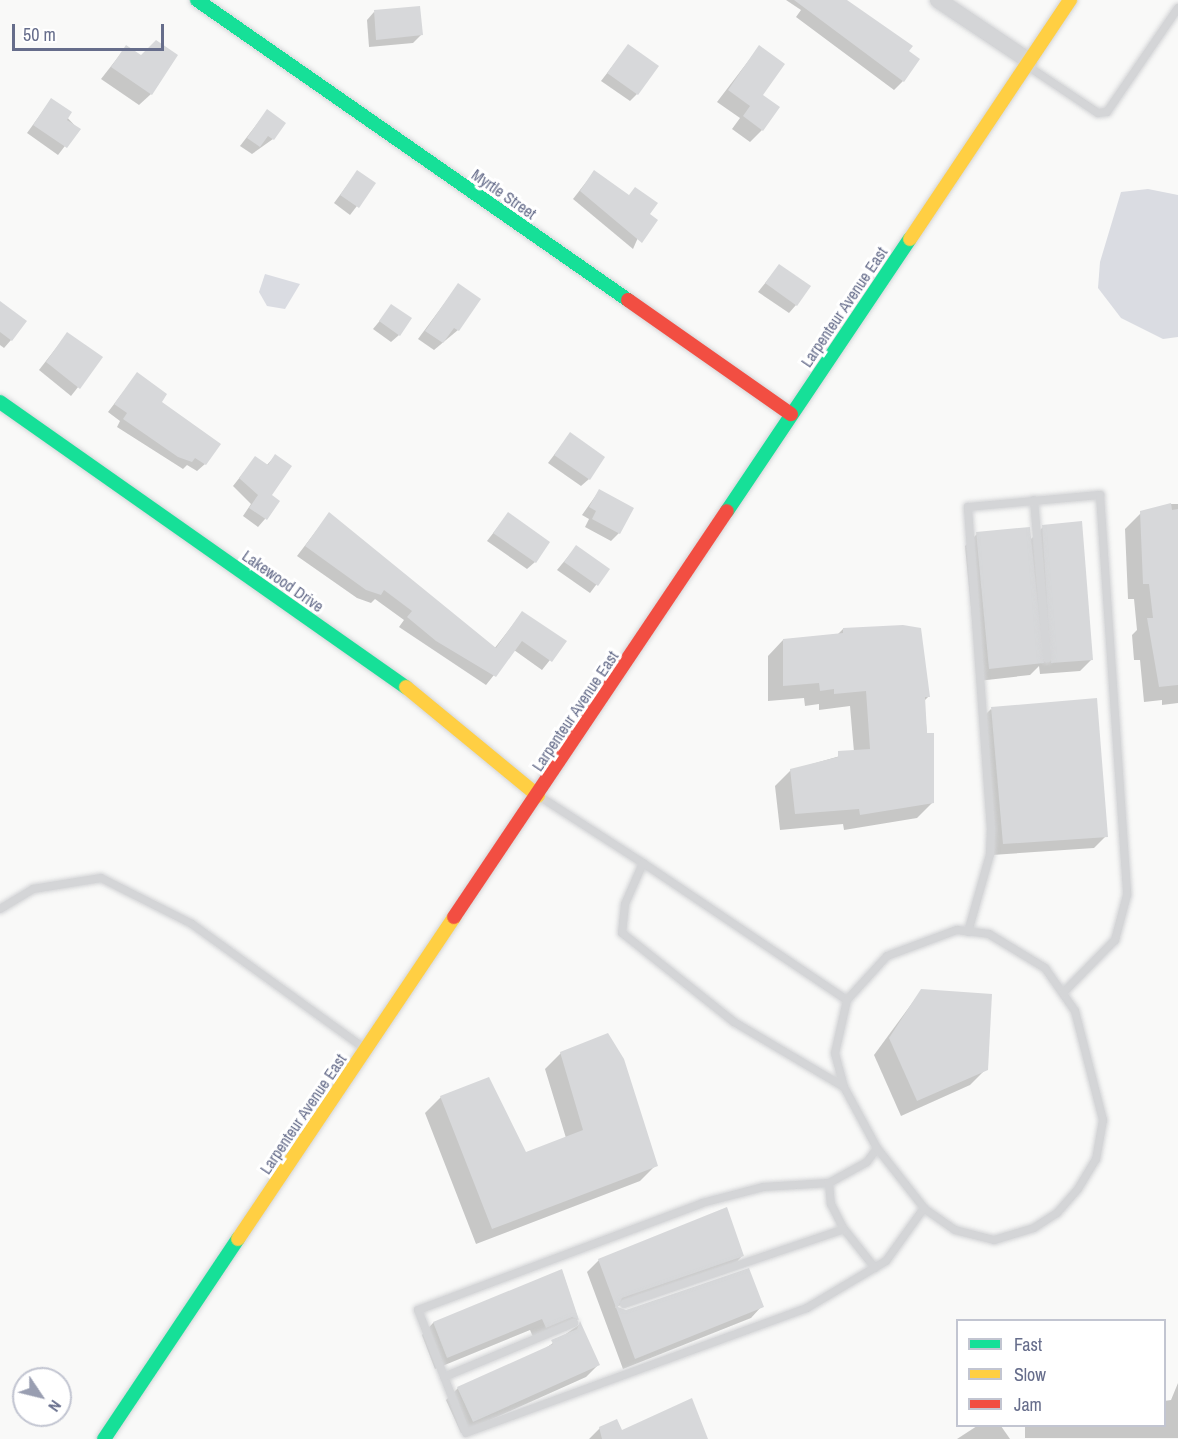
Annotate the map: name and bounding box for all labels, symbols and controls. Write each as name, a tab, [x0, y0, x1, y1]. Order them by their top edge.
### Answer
scale bar	[15, 12, 166, 50]
text: 50 m	[23, 22, 56, 47]
street label: Myrtle Street	[468, 165, 540, 223]
street label: Larpenteur Avenue East	[797, 243, 891, 371]
street label: Lakewood Drive	[239, 546, 327, 616]
street label: Larpenteur Avenue East	[528, 647, 622, 775]
street label: Larpenteur Avenue East	[256, 1050, 350, 1178]
legend	[956, 1319, 1166, 1427]
text: Fast	[1014, 1332, 1042, 1357]
text: Slow	[1014, 1362, 1046, 1387]
north arrow	[12, 1367, 72, 1427]
text: Jam	[1014, 1392, 1042, 1417]
text: N	[43, 1396, 67, 1416]

